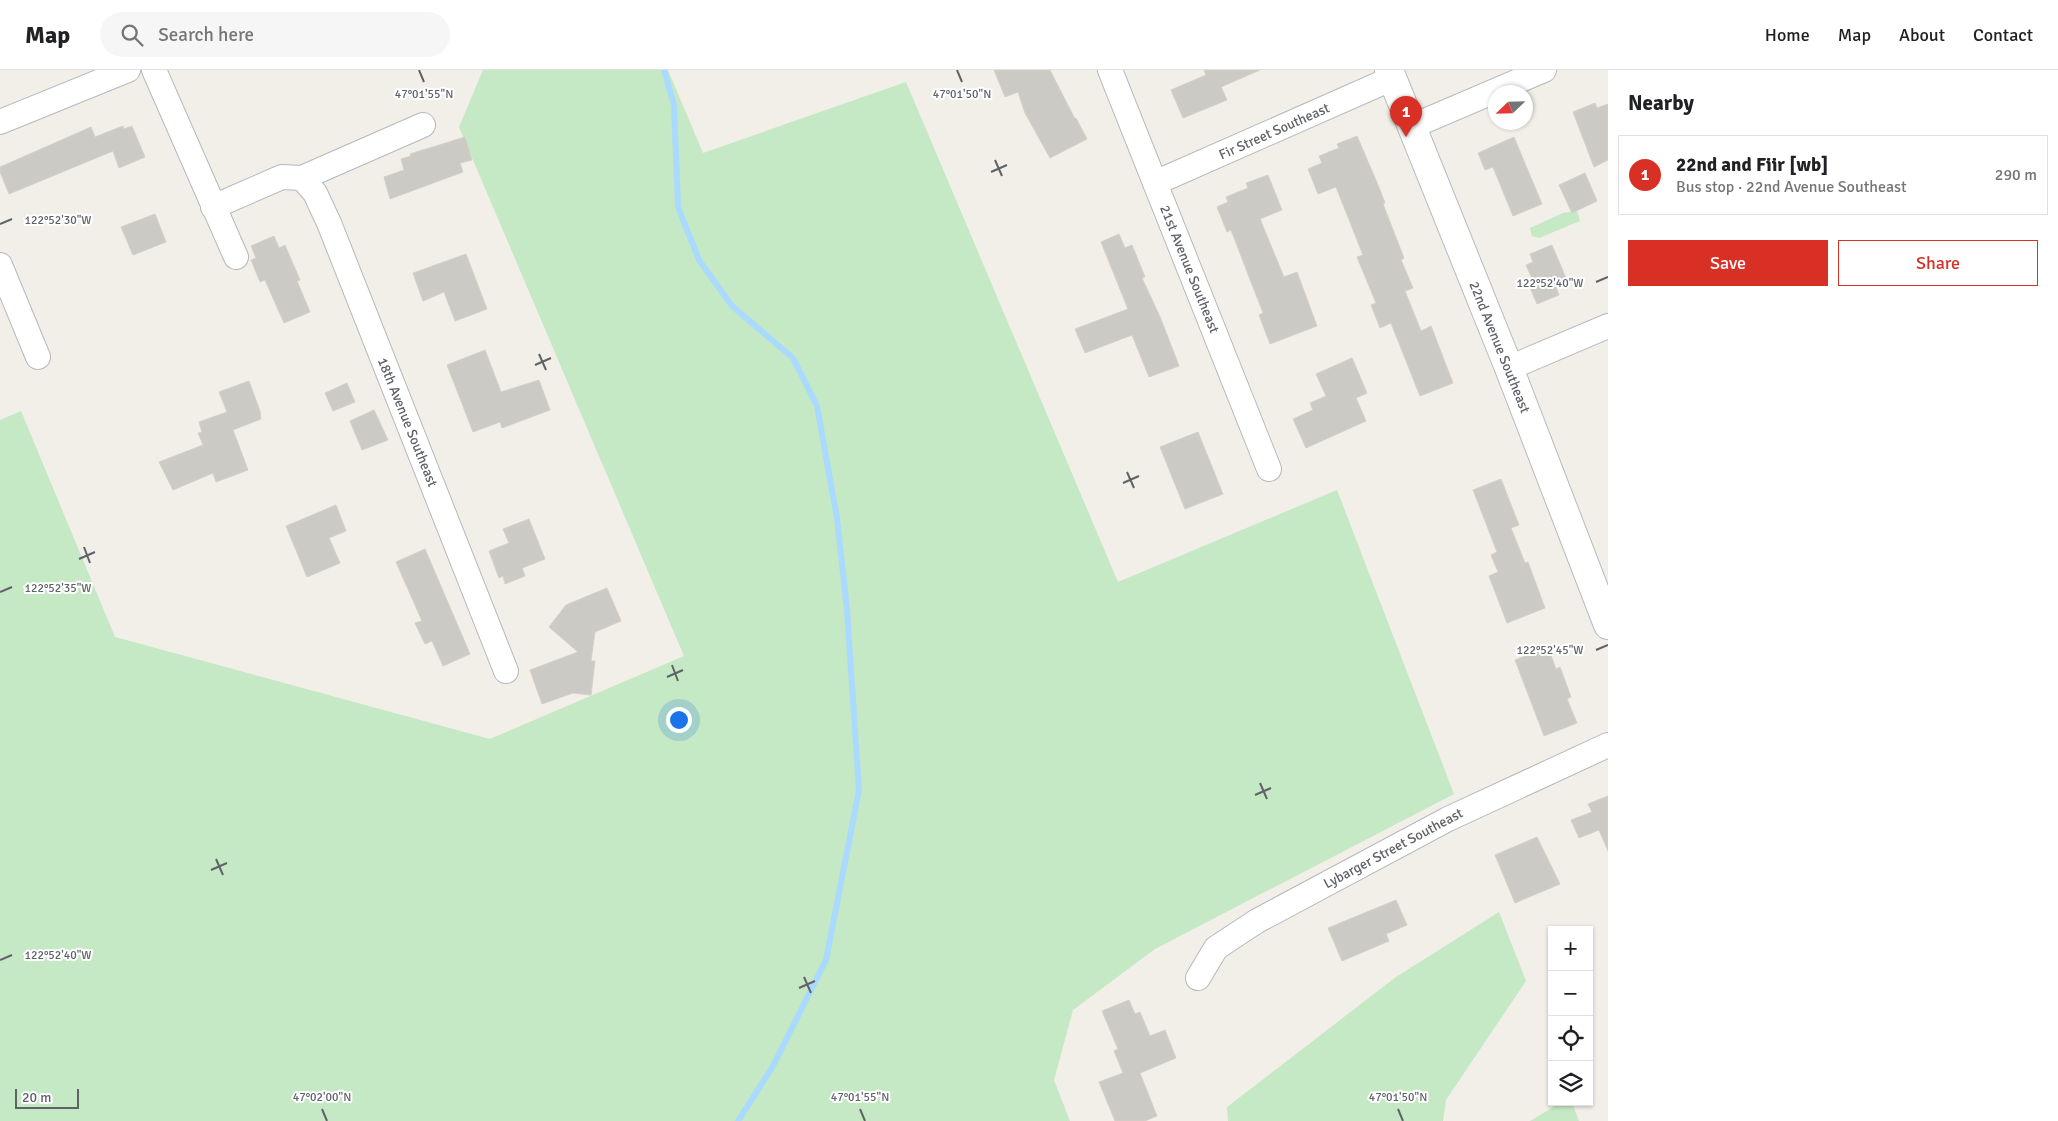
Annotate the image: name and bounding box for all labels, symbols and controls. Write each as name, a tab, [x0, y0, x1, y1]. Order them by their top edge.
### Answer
search box	[100, 12, 450, 57]
text: Map	[25, 20, 70, 50]
icon: search	[118, 21, 146, 49]
text: Search here	[158, 23, 254, 47]
text: Home	[1765, 24, 1810, 46]
text: Map	[1838, 24, 1871, 46]
text: About	[1899, 24, 1945, 46]
text: Contact	[1973, 24, 2033, 46]
north arrow	[1488, 85, 1533, 130]
text: 47°01'55"N	[395, 87, 453, 102]
text: 47°01'50"N	[933, 87, 991, 102]
text: Nearby	[1628, 90, 1694, 116]
pin: 1	[1390, 96, 1422, 137]
street label: Fir Street Southeast	[1216, 99, 1332, 163]
text: 22nd and Fiir [wb]	[1676, 153, 1829, 177]
text: 1	[1641, 165, 1649, 185]
text: 290 m	[1995, 165, 2037, 185]
text: Bus stop · 22nd Avenue Southeast	[1676, 177, 1907, 197]
street label: 21st Avenue Southeast	[1156, 203, 1223, 336]
text: 122°52'30"W	[24, 213, 92, 228]
button: Save	[1628, 240, 1828, 286]
button: Share	[1838, 240, 2038, 286]
text: 122°52'40"W	[1516, 276, 1584, 291]
street label: 22nd Avenue Southeast	[1465, 279, 1534, 416]
street label: 18th Avenue Southeast	[374, 355, 441, 489]
text: 122°52'35"W	[24, 581, 92, 596]
text: 122°52'45"W	[1516, 643, 1584, 658]
your location	[666, 707, 692, 733]
street label: Lybarger Street Southeast	[1321, 804, 1466, 892]
map controls	[1548, 926, 1593, 1106]
button: +	[1548, 926, 1593, 971]
text: 122°52'40"W	[24, 948, 92, 963]
button: −	[1548, 971, 1593, 1016]
button: locate	[1548, 1016, 1593, 1061]
button: layers	[1548, 1061, 1593, 1106]
scale bar	[15, 1086, 79, 1109]
text: 20 m	[22, 1089, 51, 1106]
text: 47°02'00"N	[293, 1090, 351, 1105]
text: 47°01'55"N	[831, 1090, 889, 1105]
text: 47°01'50"N	[1369, 1090, 1427, 1105]

